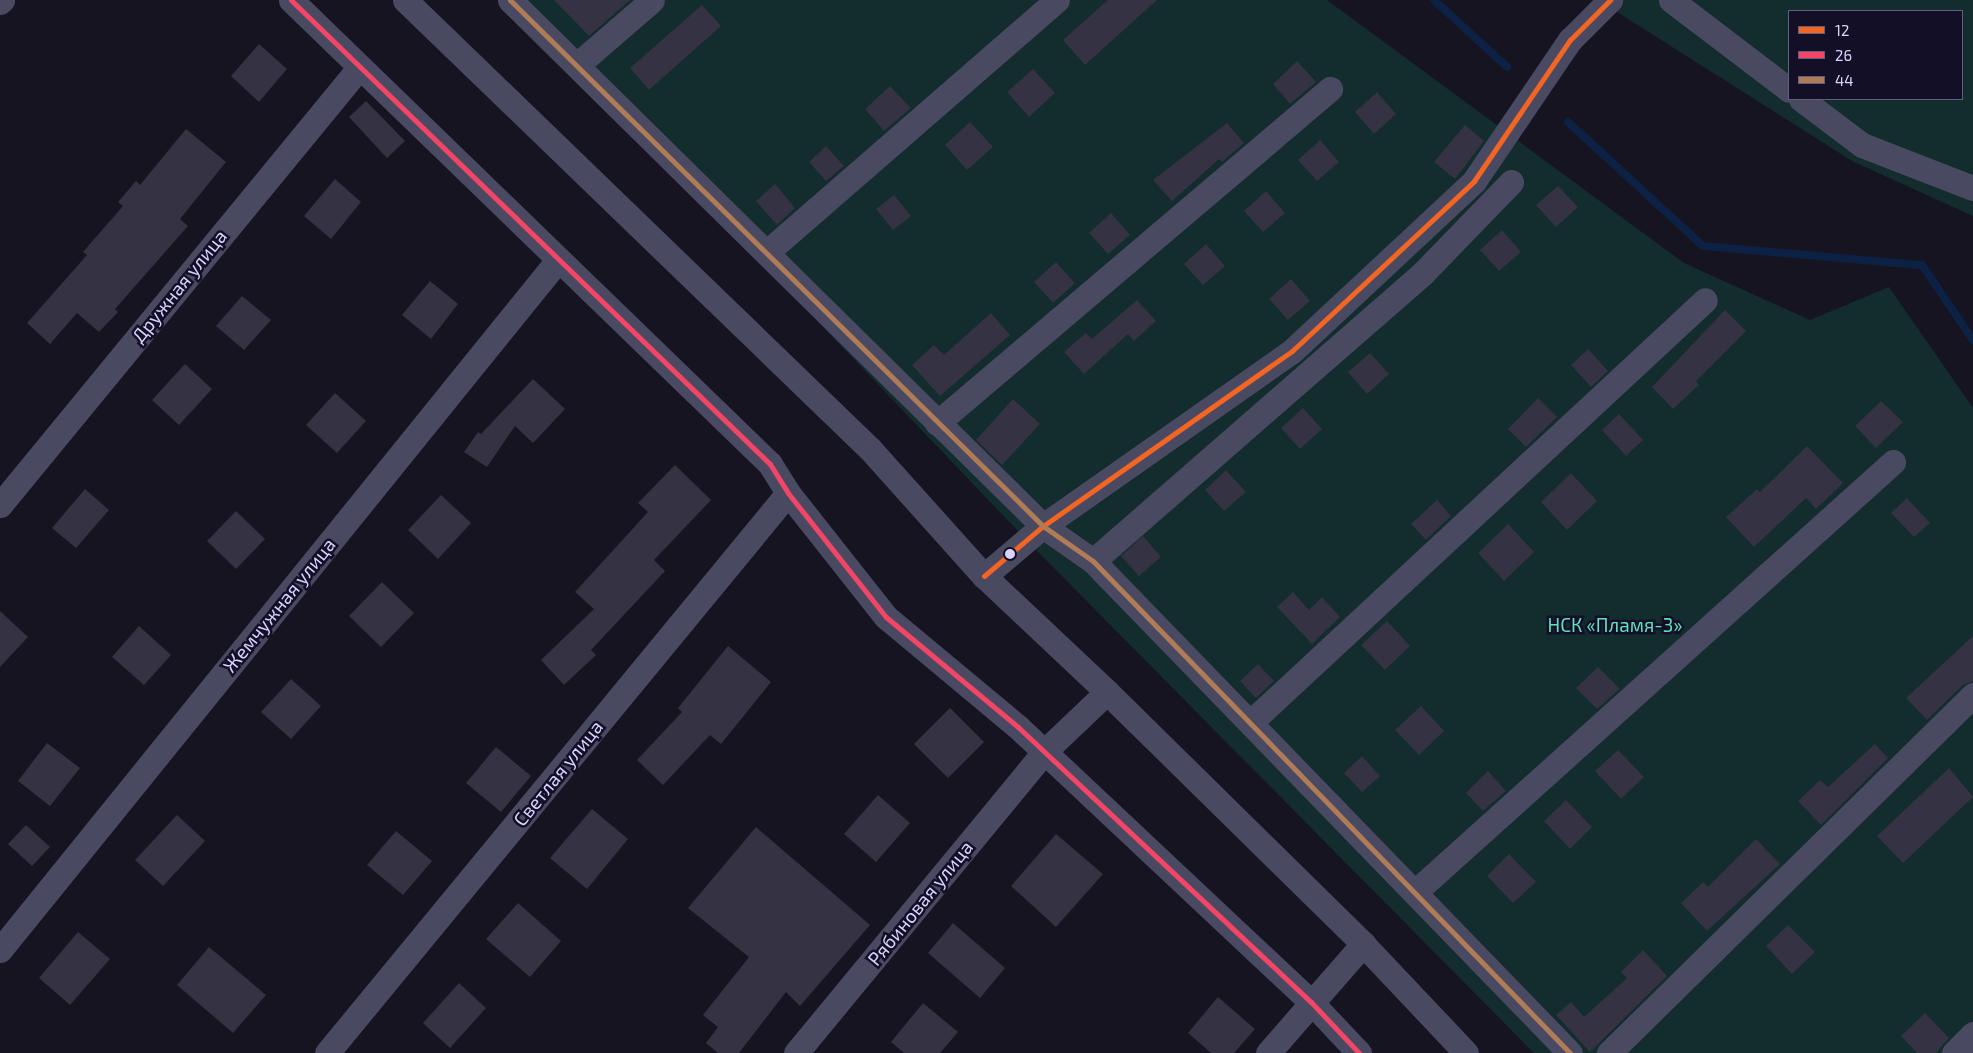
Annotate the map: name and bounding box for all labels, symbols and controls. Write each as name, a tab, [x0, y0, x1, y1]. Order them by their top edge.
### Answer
legend	[1788, 10, 1963, 100]
text: 12	[1835, 21, 1849, 39]
text: 26	[1835, 46, 1852, 64]
text: 44	[1835, 71, 1853, 89]
street label: Дружная улица	[127, 225, 231, 347]
street label: Жемчужная улица	[218, 533, 340, 677]
unlabelled marker	[1005, 549, 1015, 559]
park label: НСК «Пламя-3»	[1547, 614, 1683, 636]
street label: Светлая улица	[508, 716, 608, 830]
street label: Рябиновая улица	[863, 836, 977, 970]

